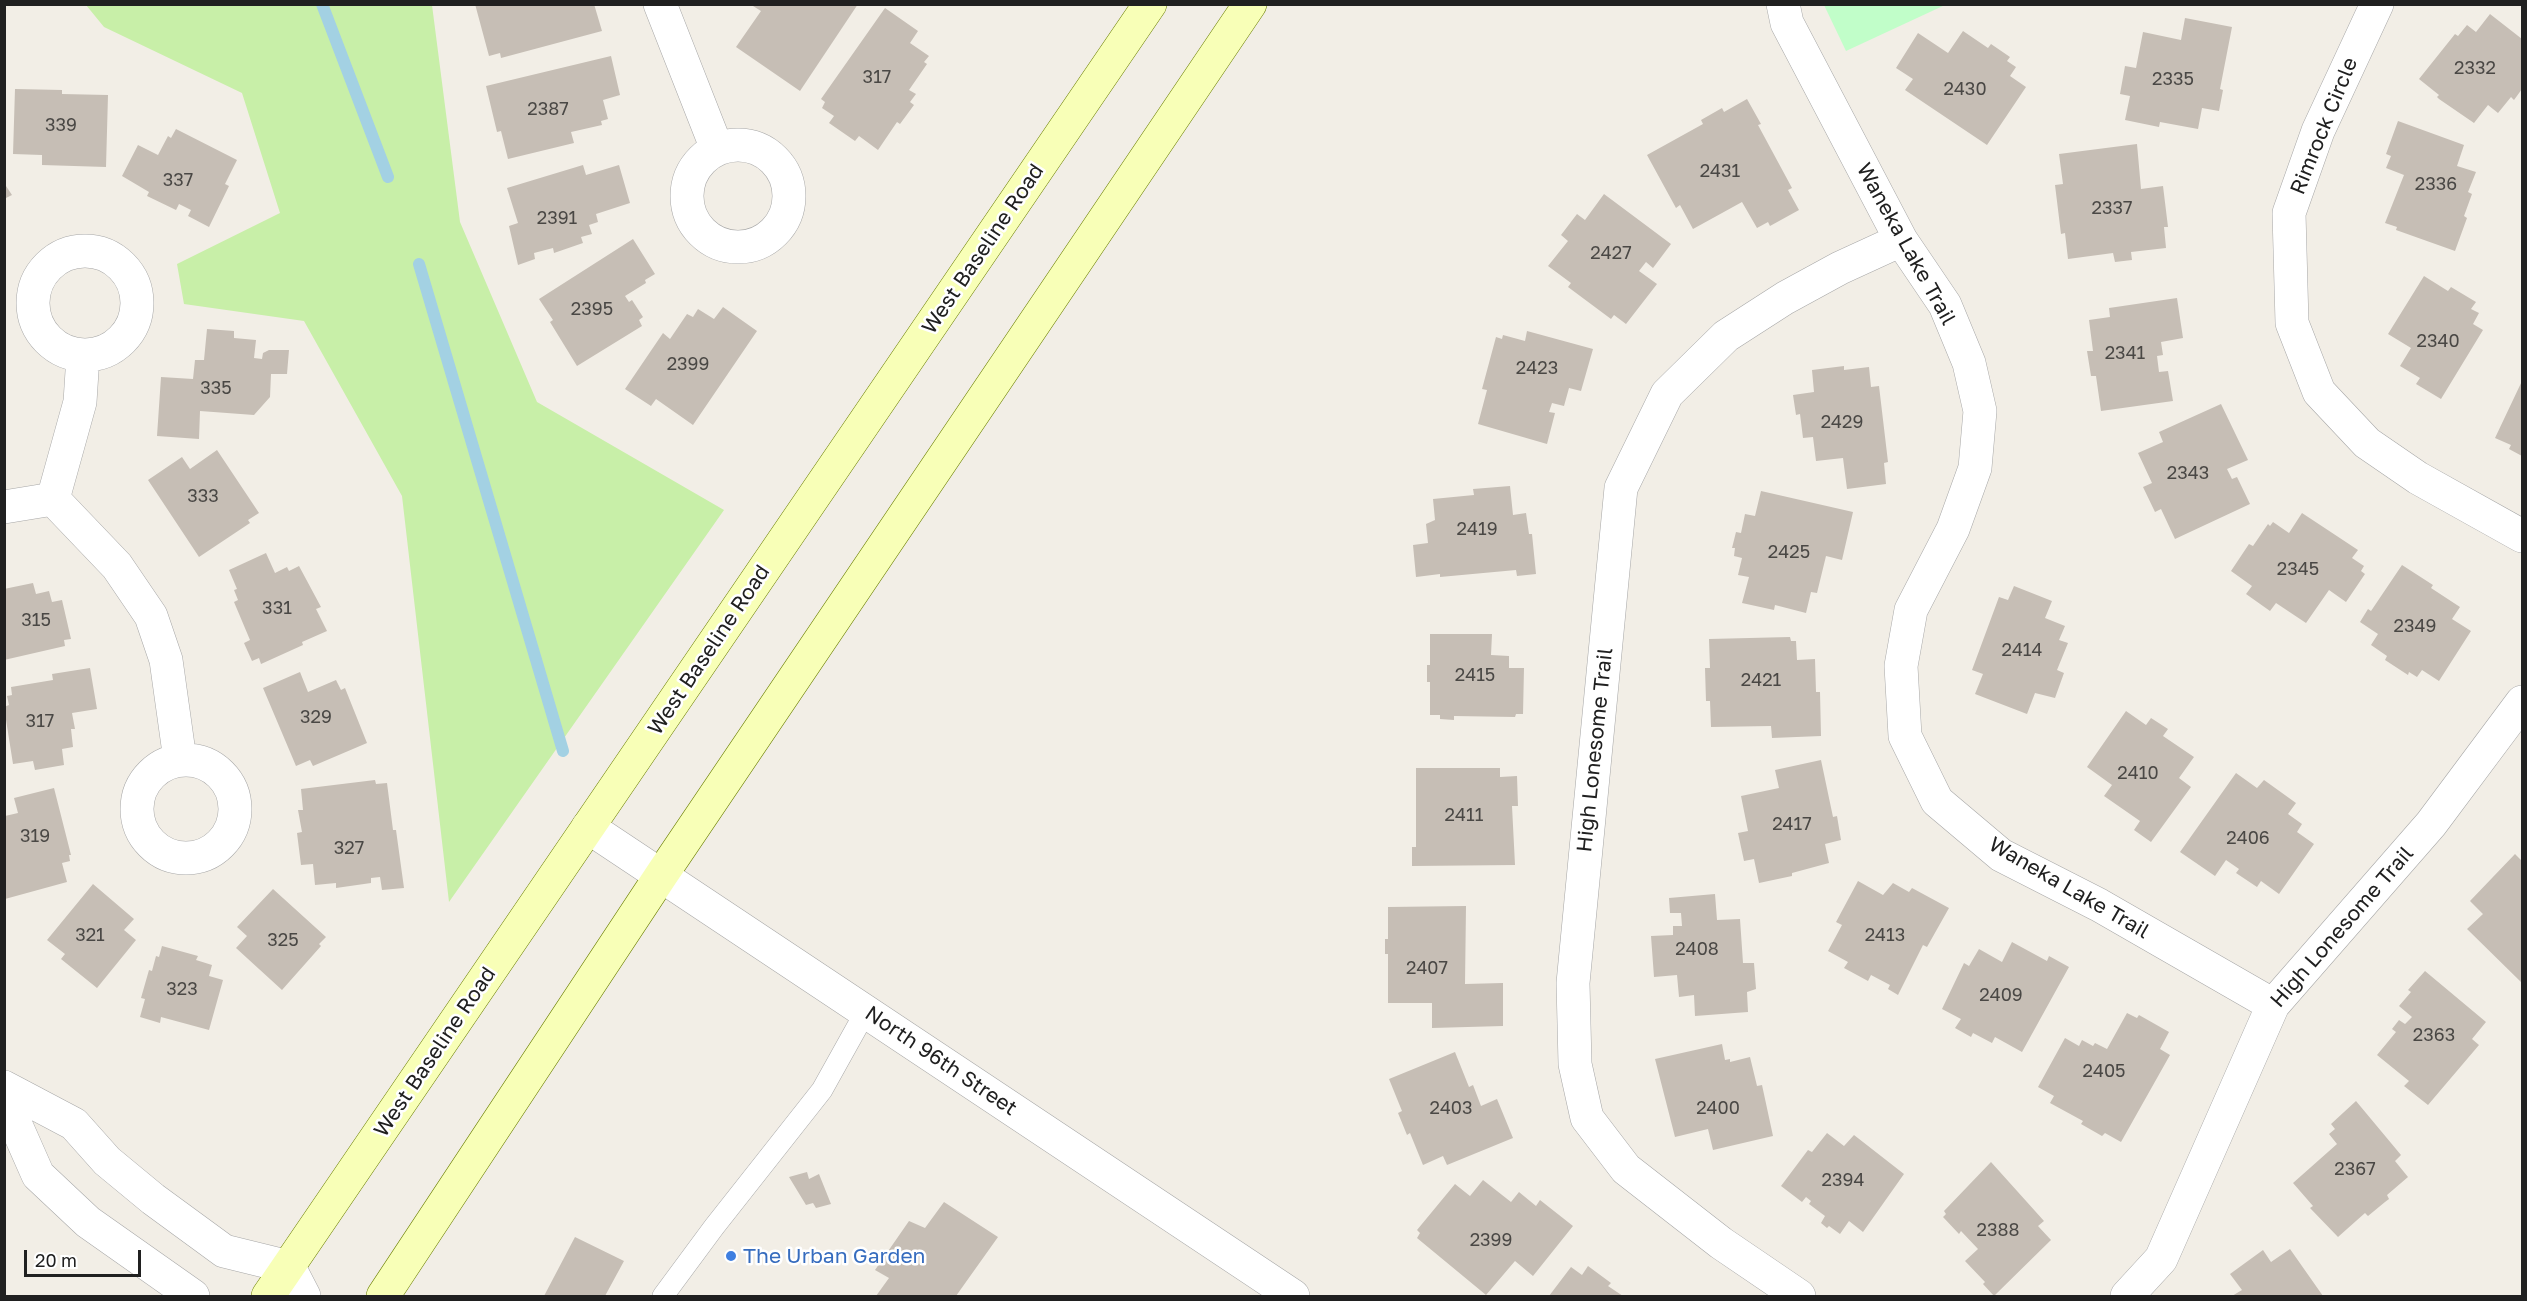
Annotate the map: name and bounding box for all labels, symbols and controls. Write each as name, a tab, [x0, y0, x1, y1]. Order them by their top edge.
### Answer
street label: Rimrock Circle	[2285, 54, 2363, 198]
house number: 2332	[2454, 57, 2496, 79]
house number: 317	[863, 66, 891, 88]
house number: 2335	[2152, 68, 2194, 90]
house number: 2430	[1943, 78, 1987, 100]
house number: 2387	[527, 98, 569, 120]
house number: 339	[45, 114, 77, 136]
street label: West Baseline Road	[917, 159, 1049, 339]
street label: Waneka Lake Trail	[1851, 159, 1961, 329]
house number: 2431	[1700, 160, 1740, 182]
house number: 337	[163, 169, 193, 191]
house number: 2336	[2415, 173, 2457, 195]
house number: 2337	[2091, 197, 2133, 219]
house number: 2391	[537, 207, 577, 229]
house number: 2427	[1590, 242, 1632, 264]
house number: 2395	[571, 298, 613, 320]
house number: 2340	[2416, 330, 2460, 352]
house number: 2341	[2105, 342, 2145, 364]
house number: 2399	[667, 353, 709, 375]
house number: 2423	[1516, 357, 1558, 379]
house number: 335	[200, 377, 232, 399]
house number: 2429	[1821, 411, 1863, 433]
house number: 2343	[2167, 462, 2209, 484]
house number: 333	[187, 485, 219, 507]
house number: 2419	[1456, 518, 1498, 540]
house number: 2425	[1768, 541, 1810, 563]
house number: 2345	[2277, 558, 2319, 580]
street label: West Baseline Road	[643, 560, 775, 740]
house number: 331	[262, 597, 292, 619]
house number: 315	[21, 609, 51, 631]
house number: 2349	[2394, 615, 2436, 637]
house number: 2414	[2001, 639, 2043, 661]
street label: High Lonesome Trail	[1572, 647, 1618, 853]
house number: 2415	[1455, 664, 1495, 686]
house number: 2421	[1741, 669, 1781, 691]
house number: 329	[300, 706, 332, 728]
house number: 317	[26, 710, 54, 732]
house number: 2410	[2117, 762, 2159, 784]
house number: 2411	[1445, 804, 1483, 826]
house number: 2417	[1772, 813, 1812, 835]
house number: 319	[20, 825, 50, 847]
house number: 2406	[2226, 827, 2270, 849]
street label: Waneka Lake Trail	[1984, 832, 2154, 944]
house number: 327	[334, 837, 364, 859]
street label: High Lonesome Trail	[2265, 841, 2419, 1013]
house number: 321	[75, 924, 105, 946]
house number: 2413	[1865, 924, 1905, 946]
house number: 325	[267, 929, 299, 951]
house number: 2408	[1675, 938, 1719, 960]
house number: 2407	[1406, 957, 1448, 979]
street label: West Baseline Road	[369, 962, 501, 1142]
house number: 323	[166, 978, 198, 1000]
house number: 2409	[1979, 984, 2023, 1006]
street label: North 96th Street	[860, 1001, 1022, 1121]
house number: 2363	[2413, 1024, 2455, 1046]
house number: 2405	[2082, 1060, 2126, 1082]
house number: 2403	[1429, 1097, 1473, 1119]
house number: 2400	[1696, 1097, 1740, 1119]
house number: 2367	[2334, 1158, 2376, 1180]
house number: 2394	[1822, 1169, 1864, 1191]
house number: 2388	[1977, 1219, 2019, 1241]
house number: 2399	[1470, 1229, 1512, 1251]
scale bar	[27, 1238, 144, 1276]
place label: The Urban Garden	[743, 1243, 925, 1269]
text: 20 m	[35, 1249, 77, 1271]
marker: The Urban Garden	[724, 1249, 738, 1263]

